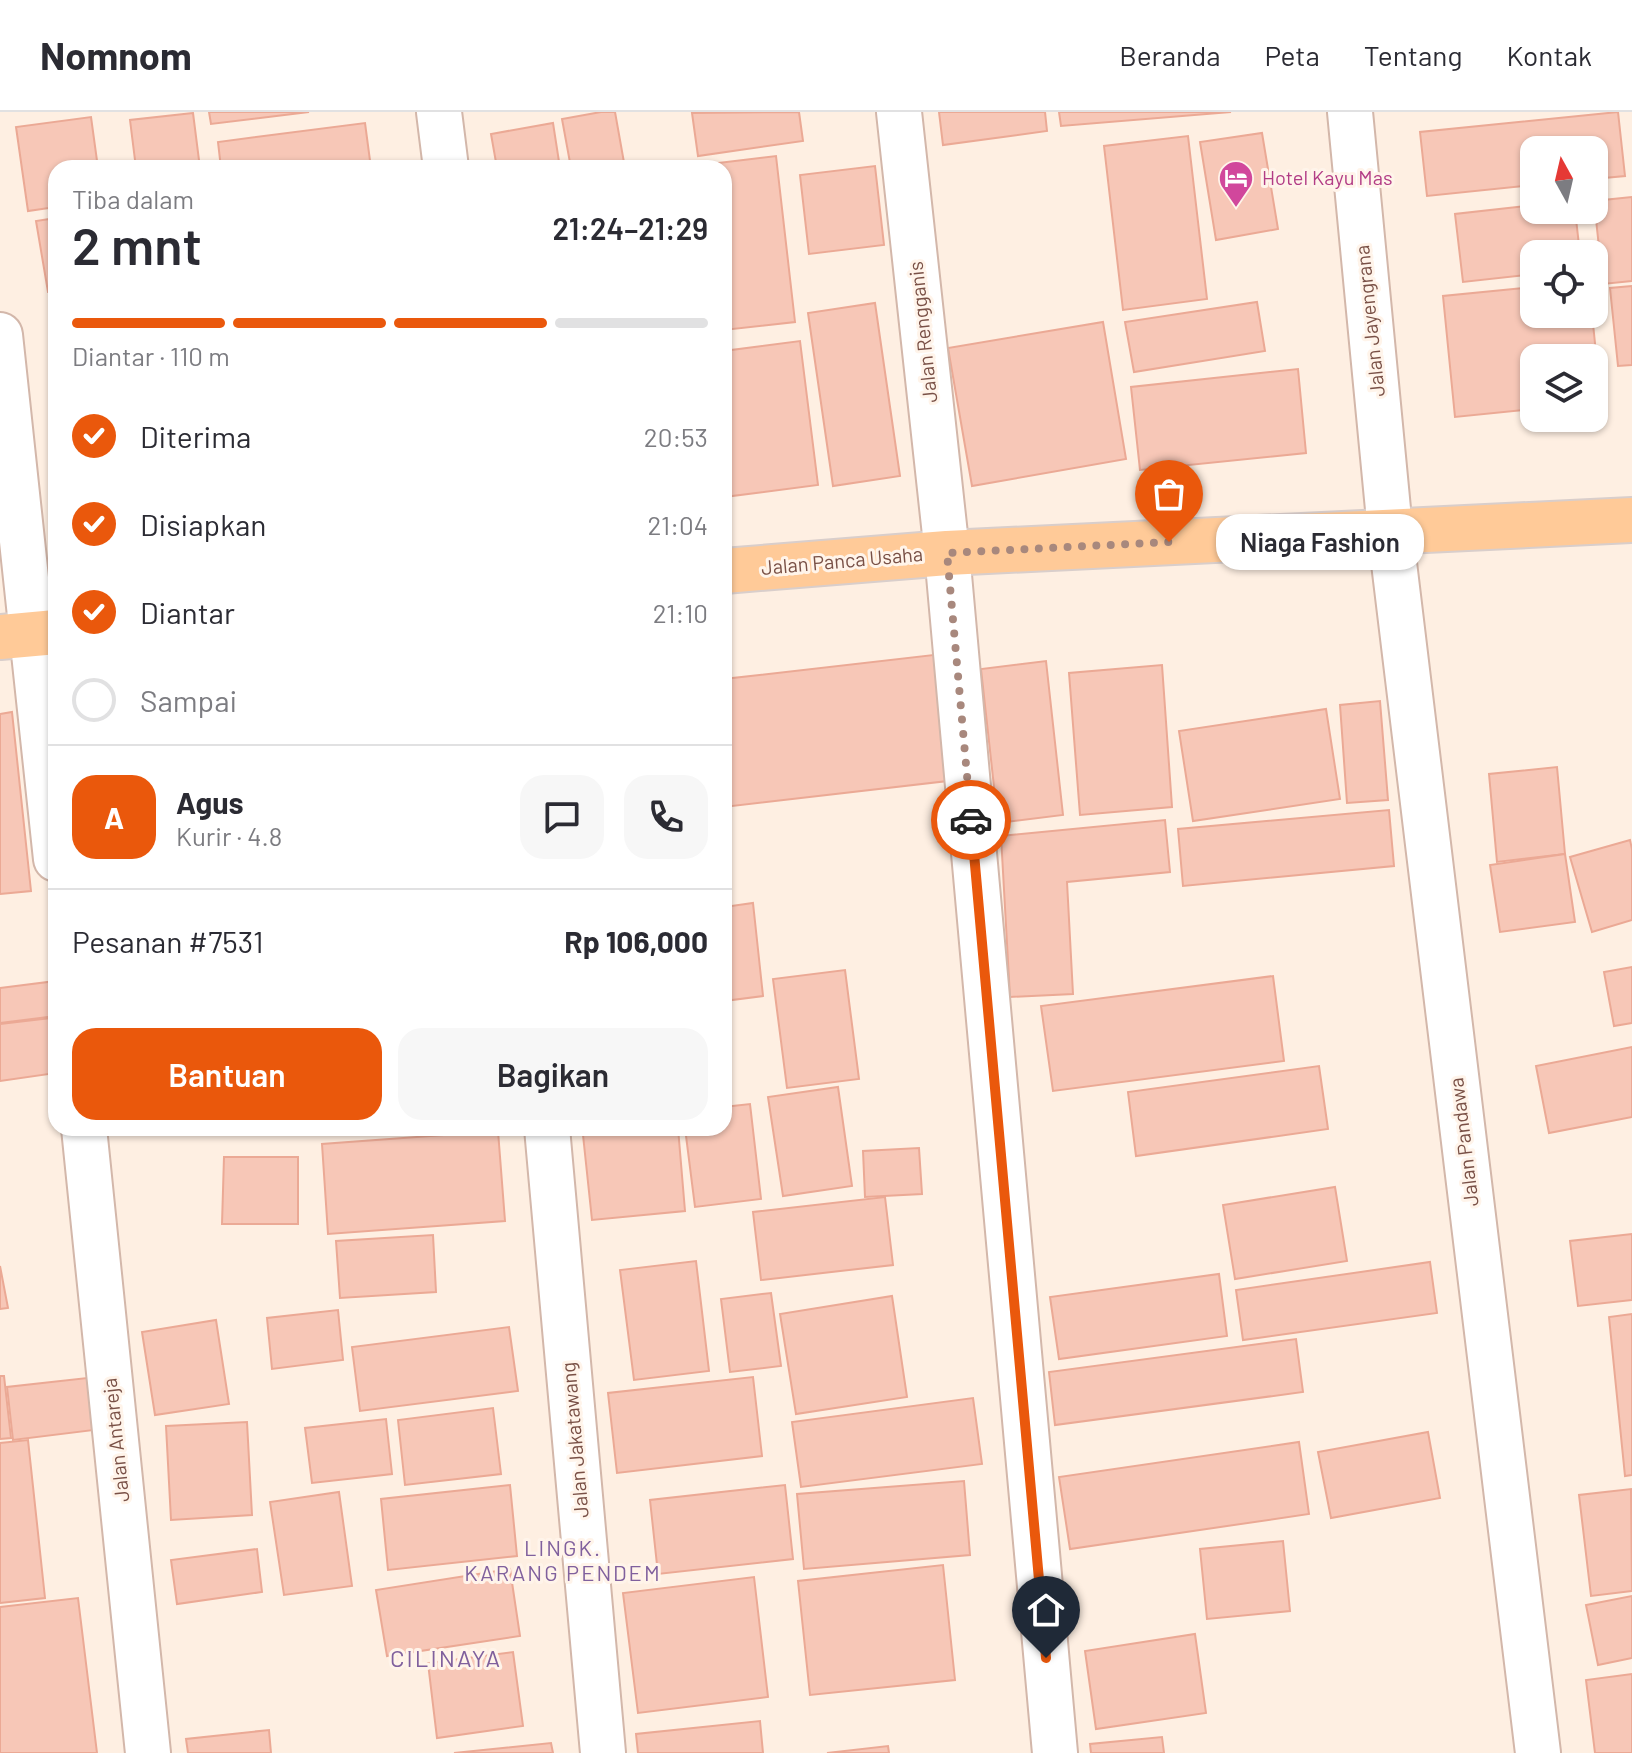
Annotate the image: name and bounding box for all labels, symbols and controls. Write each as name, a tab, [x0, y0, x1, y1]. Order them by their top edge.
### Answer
text: Nomnom	[40, 32, 192, 78]
text: Beranda	[1119, 38, 1221, 72]
text: Peta	[1265, 38, 1320, 72]
text: Tentang	[1364, 38, 1462, 72]
text: Kontak	[1506, 38, 1592, 72]
north arrow	[1520, 136, 1608, 224]
map controls	[1520, 136, 1608, 432]
hotel icon: Hotel Kayu Mas	[1217, 159, 1255, 209]
place label: Hotel Kayu Mas	[1262, 165, 1393, 189]
text: Tiba dalam	[72, 183, 194, 214]
text: 21:24–21:29	[553, 210, 708, 246]
text: 2 mnt	[72, 213, 202, 275]
button: locate	[1520, 240, 1608, 328]
street label: Jalan Jayengrana	[1349, 244, 1389, 398]
street label: Jalan Rengganis	[903, 260, 941, 404]
text: Diantar · 110 m	[72, 340, 230, 371]
button: layers	[1520, 344, 1608, 432]
icon: check	[72, 414, 116, 458]
text: Diterima	[140, 418, 251, 454]
text: 20:53	[644, 421, 708, 452]
pin	[1135, 460, 1203, 542]
icon: bag	[1147, 472, 1191, 516]
icon: check	[72, 502, 116, 546]
text: Disiapkan	[140, 506, 266, 542]
text: 21:04	[647, 509, 708, 540]
callout: Niaga Fashion	[1217, 514, 1425, 570]
text: Niaga Fashion	[1240, 526, 1400, 557]
street label: Jalan Panca Usaha	[760, 541, 924, 579]
icon: check	[72, 590, 116, 634]
text: Diantar	[140, 594, 235, 630]
text: 21:10	[653, 597, 708, 628]
text: Sampai	[140, 682, 237, 718]
button: chat	[520, 775, 604, 859]
button: phone	[624, 775, 708, 859]
courier	[931, 780, 1011, 860]
text: Agus	[176, 784, 244, 820]
icon: car	[949, 798, 993, 842]
text: A	[104, 799, 124, 835]
text: Kurir · 4.8	[176, 820, 282, 851]
text: Pesanan #7531	[72, 923, 264, 959]
text: Rp 106,000	[564, 923, 708, 959]
button: Bantuan	[72, 1028, 382, 1120]
button: Bagikan	[398, 1028, 708, 1120]
street label: Jalan Pandawa	[1443, 1076, 1483, 1208]
street label: Jalan Jakatawang	[555, 1361, 593, 1519]
street label: Jalan Antareja	[97, 1377, 133, 1503]
district label: LINGK. KARANG PENDEM	[464, 1534, 662, 1585]
pin	[1012, 1576, 1080, 1658]
icon: home	[1024, 1588, 1068, 1632]
district label: CILINAYA	[390, 1643, 502, 1672]

